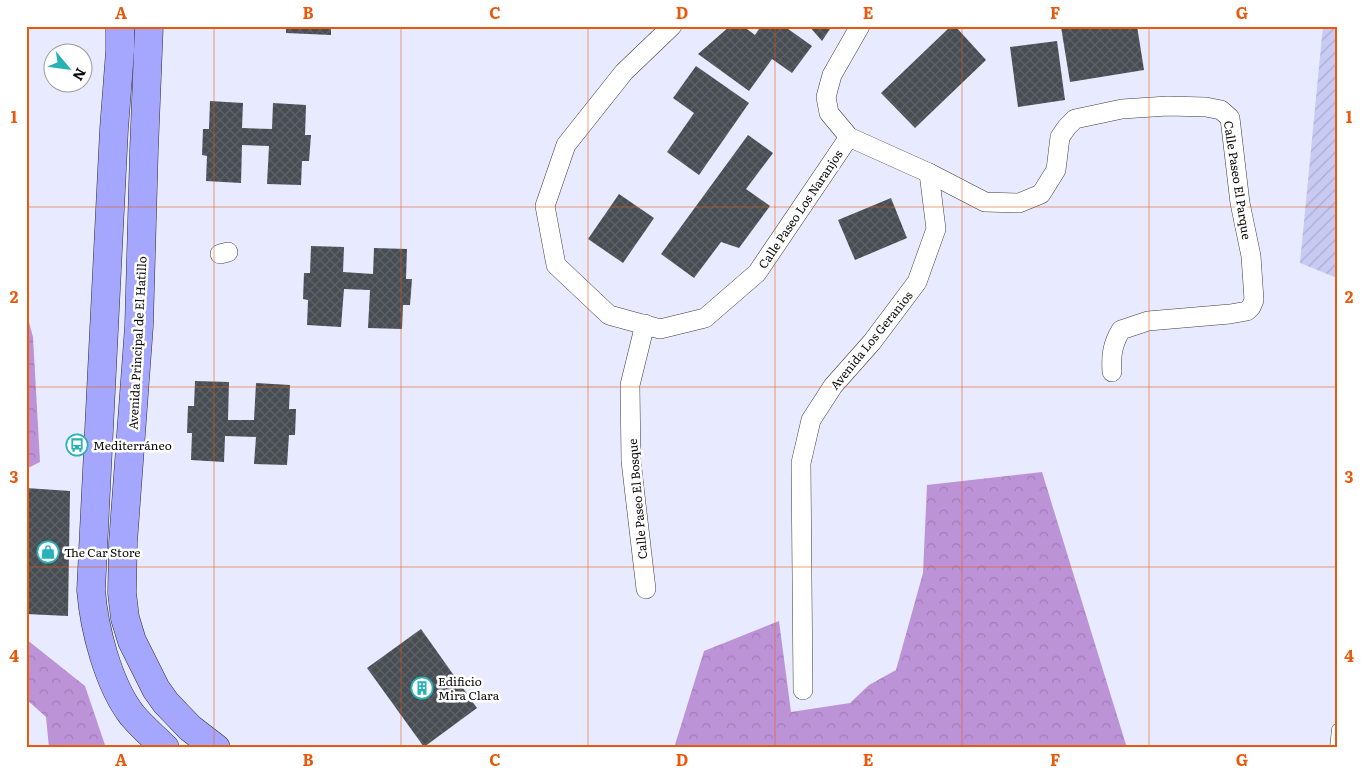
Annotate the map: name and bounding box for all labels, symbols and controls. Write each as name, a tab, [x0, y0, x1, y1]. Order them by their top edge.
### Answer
text: A	[115, 0, 127, 24]
text: B	[302, 0, 314, 24]
text: C	[489, 0, 501, 24]
text: D	[676, 0, 688, 24]
text: E	[863, 0, 874, 24]
text: F	[1050, 0, 1060, 24]
text: G	[1236, 0, 1248, 24]
north arrow	[42, 42, 92, 92]
text: N	[69, 65, 92, 85]
text: 1	[11, 104, 18, 128]
text: 1	[1346, 104, 1353, 128]
street label: Calle Paseo El Parque	[1220, 119, 1256, 241]
street label: Calle Paseo Los Naranjos	[753, 146, 847, 272]
street label: Avenida Principal de El Hatillo	[123, 256, 151, 430]
text: 2	[10, 284, 19, 308]
text: 2	[1345, 284, 1354, 308]
street label: Avenida Los Geranios	[825, 286, 917, 393]
bus stop icon: Mediterráneo	[65, 433, 89, 457]
place label: Mediterráneo	[93, 436, 172, 454]
street label: Calle Paseo El Bosque	[623, 438, 651, 560]
text: 3	[10, 464, 19, 488]
text: 3	[1345, 464, 1354, 488]
shop icon: The Car Store	[36, 540, 60, 564]
place label: The Car Store	[64, 543, 141, 561]
text: 4	[9, 643, 19, 667]
text: 4	[1344, 643, 1354, 667]
place label: Edificio Mira Clara	[438, 672, 500, 704]
building icon: Edificio Mira Clara	[410, 676, 434, 700]
text: A	[115, 747, 127, 771]
text: B	[302, 747, 314, 771]
text: C	[489, 747, 501, 771]
text: D	[676, 747, 688, 771]
text: E	[863, 747, 874, 771]
text: F	[1050, 747, 1060, 771]
text: G	[1236, 747, 1248, 771]

